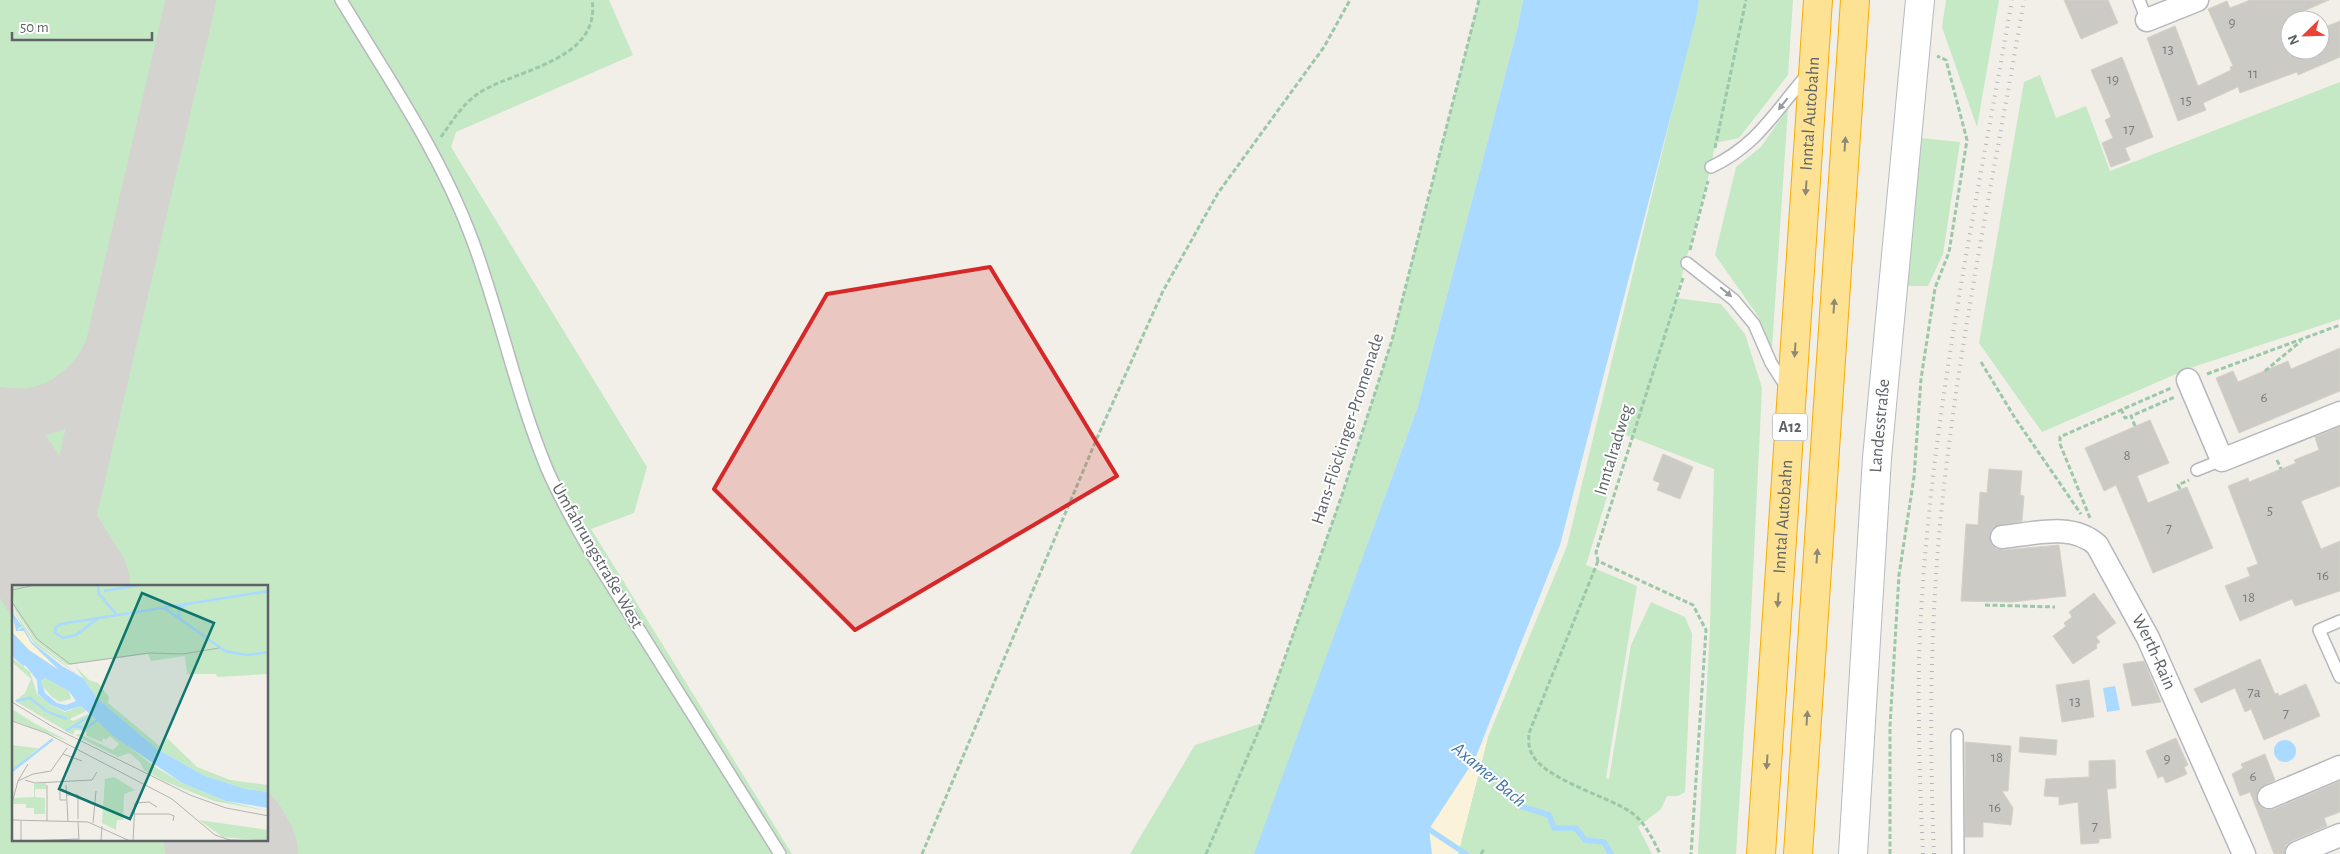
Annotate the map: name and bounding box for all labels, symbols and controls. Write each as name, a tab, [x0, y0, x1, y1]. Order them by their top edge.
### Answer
scale bar	[12, 10, 152, 42]
north arrow	[2280, 10, 2330, 60]
house number: 9	[2228, 15, 2236, 30]
text: 50 m	[20, 20, 49, 35]
text: N	[2286, 32, 2302, 47]
house number: 13	[2162, 42, 2174, 57]
street label: Inntal Autobahn	[1798, 56, 1823, 171]
house number: 11	[2248, 66, 2258, 81]
house number: 19	[2107, 72, 2119, 87]
house number: 15	[2180, 93, 2192, 108]
one-way arrow	[1777, 97, 1788, 110]
house number: 17	[2123, 122, 2135, 137]
one-way arrow	[1841, 136, 1849, 152]
one-way arrow	[1802, 181, 1810, 197]
one-way arrow	[1719, 287, 1732, 298]
one-way arrow	[1830, 298, 1838, 314]
street label: Hans-Flöckinger-Promenade	[1309, 331, 1387, 527]
one-way arrow	[1790, 343, 1798, 359]
street label: Landesstraße	[1867, 378, 1893, 473]
house number: 6	[2260, 390, 2268, 405]
street label: Inntalradweg	[1592, 402, 1636, 497]
road number: A12	[1772, 414, 1808, 441]
house number: 8	[2123, 448, 2131, 463]
street label: Inntal Autobahn	[1771, 459, 1796, 574]
street label: Umfahrungstraße West	[548, 480, 646, 632]
house number: 5	[2267, 503, 2273, 518]
house number: 7	[2166, 521, 2172, 536]
one-way arrow	[1814, 548, 1822, 564]
house number: 16	[2317, 568, 2329, 583]
inset map	[12, 585, 269, 842]
house number: 18	[2243, 590, 2255, 605]
one-way arrow	[1774, 592, 1782, 608]
street label: Werth-Rain	[2128, 612, 2179, 693]
house number: 7a	[2247, 685, 2261, 700]
house number: 13	[2069, 694, 2081, 709]
house number: 7	[2283, 706, 2289, 721]
one-way arrow	[1804, 710, 1812, 726]
water label: Axamer Bach	[1448, 738, 1529, 811]
house number: 18	[1991, 750, 2003, 765]
house number: 9	[2163, 751, 2171, 766]
one-way arrow	[1763, 754, 1771, 770]
house number: 6	[2249, 769, 2257, 784]
house number: 16	[1989, 800, 2001, 815]
house number: 7	[2092, 819, 2098, 834]

